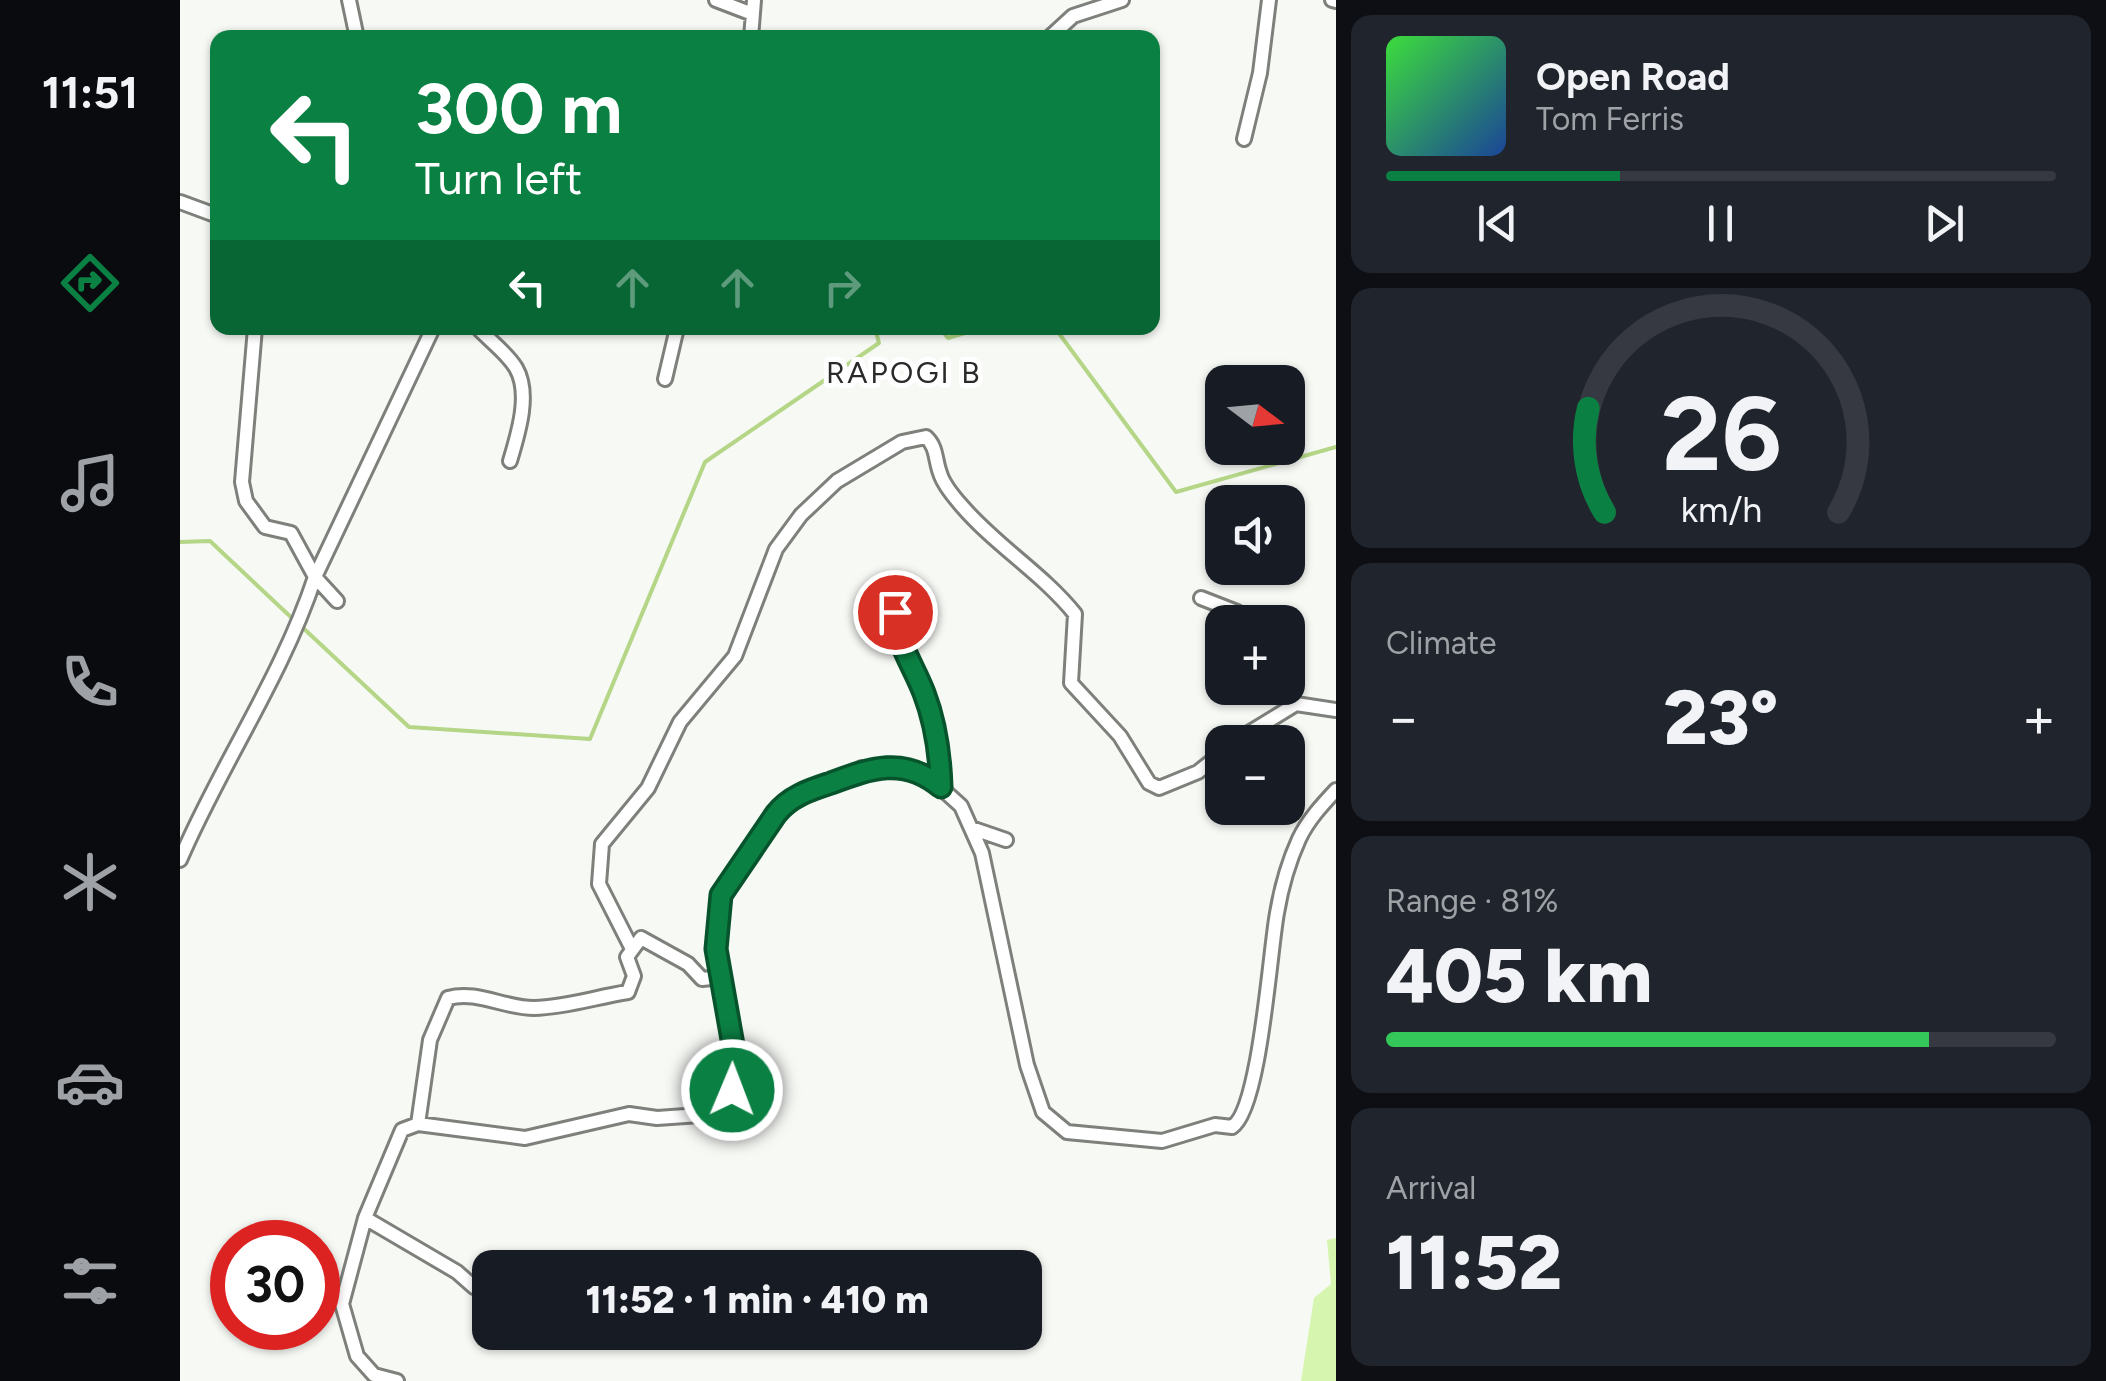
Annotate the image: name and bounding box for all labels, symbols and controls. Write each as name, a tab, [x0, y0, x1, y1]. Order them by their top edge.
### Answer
text: Open Road	[1536, 54, 1730, 100]
text: 11:51	[42, 65, 138, 119]
text: 300 m	[415, 66, 622, 151]
icon: left	[250, 70, 380, 200]
text: Tom Ferris	[1536, 100, 1684, 138]
text: Turn left	[415, 151, 582, 205]
icon: previous	[1470, 196, 1525, 251]
icon: pause	[1693, 196, 1748, 251]
icon: next	[1917, 196, 1972, 251]
icon: directions	[55, 248, 125, 318]
icon: left	[500, 260, 555, 315]
icon: ahead	[605, 260, 660, 315]
icon: ahead	[710, 260, 765, 315]
icon: right	[815, 260, 870, 315]
district label: RAPOGI B	[826, 354, 982, 391]
north arrow	[1205, 365, 1305, 465]
map controls	[1205, 365, 1305, 825]
text: 26	[1661, 371, 1781, 496]
icon: music	[55, 448, 125, 518]
button: sound	[1205, 485, 1305, 585]
text: km/h	[1680, 488, 1762, 531]
pin	[853, 570, 938, 655]
icon: arrive	[868, 585, 923, 640]
button: +	[1205, 605, 1305, 705]
text: Climate	[1386, 624, 1497, 662]
icon: phone	[55, 647, 125, 717]
text: 23°	[1664, 673, 1778, 763]
text: −	[1386, 685, 1420, 751]
text: +	[2022, 685, 2056, 751]
button: −	[1205, 725, 1305, 825]
icon: climate	[55, 847, 125, 917]
text: Range · 81%	[1386, 882, 1558, 920]
text: 405 km	[1386, 931, 1652, 1021]
position arrow	[680, 1038, 784, 1142]
icon: car	[55, 1047, 125, 1117]
text: Arrival	[1386, 1169, 1476, 1207]
text: 11:52	[1386, 1218, 1562, 1308]
speed limit sign: 30	[210, 1220, 340, 1350]
icon: filters	[55, 1246, 125, 1316]
text: 11:52 · 1 min · 410 m	[585, 1277, 929, 1323]

